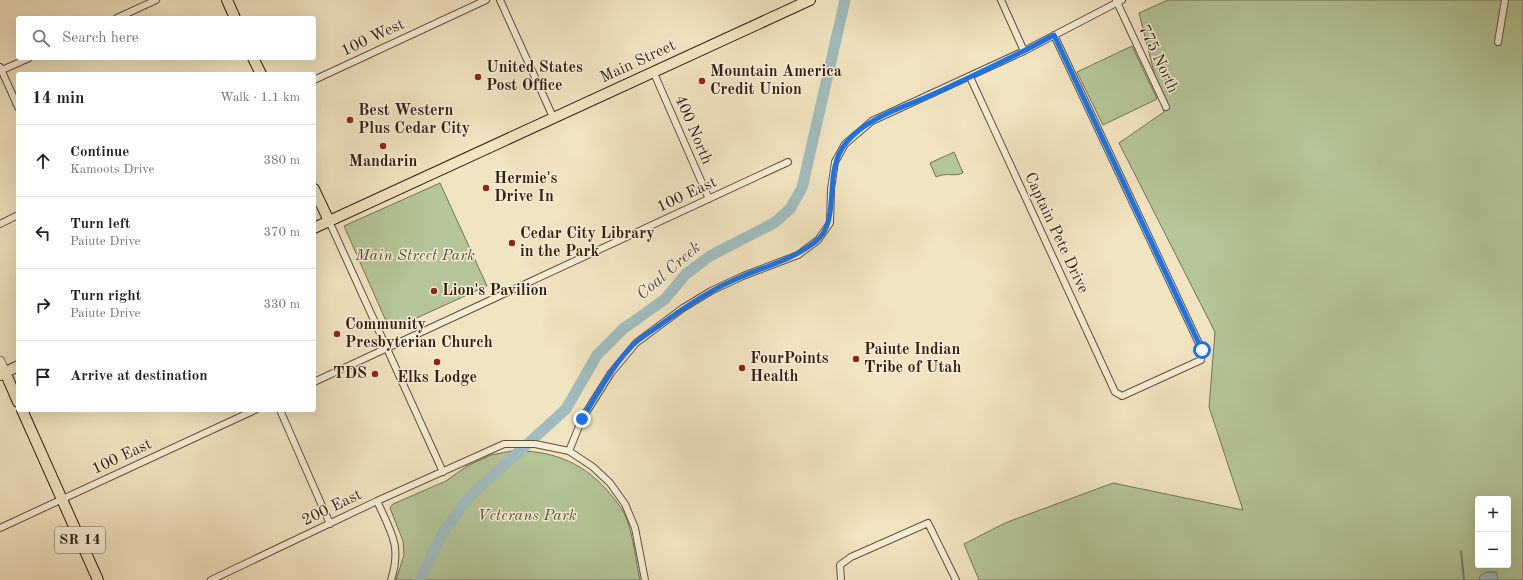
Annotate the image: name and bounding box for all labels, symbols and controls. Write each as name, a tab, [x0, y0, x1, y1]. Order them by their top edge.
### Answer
search box	[16, 16, 316, 60]
street label: 100 West	[339, 16, 407, 60]
street label: 775 North	[1135, 22, 1181, 96]
icon: search	[30, 27, 52, 49]
text: Search here	[62, 31, 139, 46]
street label: Main Street	[598, 37, 679, 86]
place label: United States Post Office	[486, 60, 583, 94]
place label: Mountain America Credit Union	[710, 64, 842, 98]
marker: United States Post Office	[473, 72, 483, 82]
marker: Mountain America Credit Union	[697, 76, 707, 86]
text: 14 min	[32, 90, 85, 107]
text: Walk · 1.1 km	[220, 91, 300, 104]
street label: 400 North	[671, 93, 715, 167]
place label: Best Western Plus Cedar City	[358, 103, 470, 137]
marker: Best Western Plus Cedar City	[345, 115, 355, 125]
marker: Mandarin	[378, 141, 388, 151]
text: Continue	[70, 145, 129, 160]
icon: ahead	[32, 150, 54, 172]
text: 380 m	[263, 154, 300, 167]
place label: Mandarin	[349, 154, 417, 170]
text: Kamoots Drive	[70, 163, 155, 176]
street label: Captain Pete Drive	[1021, 170, 1091, 296]
place label: Hermie's Drive In	[494, 171, 558, 205]
street label: 100 East	[655, 174, 720, 216]
marker: Hermie's Drive In	[481, 183, 491, 193]
text: Turn left	[70, 217, 130, 232]
icon: left	[32, 222, 54, 244]
text: 370 m	[263, 226, 300, 239]
place label: Cedar City Library in the Park	[520, 226, 655, 260]
text: Paiute Drive	[70, 235, 141, 248]
marker: Cedar City Library in the Park	[507, 238, 517, 248]
water label: Coal Creek	[634, 239, 704, 303]
park label: Main Street Park	[354, 248, 475, 264]
place label: Lion's Pavilion	[442, 283, 547, 299]
marker: Lion's Pavilion	[429, 286, 439, 296]
text: Turn right	[70, 289, 141, 304]
icon: right	[32, 294, 54, 316]
text: 330 m	[263, 298, 300, 311]
text: Paiute Drive	[70, 307, 141, 320]
place label: Community Presbyterian Church	[345, 317, 493, 351]
marker: Community Presbyterian Church	[332, 329, 342, 339]
route start	[1193, 341, 1211, 359]
place label: Paiute Indian Tribe of Utah	[864, 342, 961, 376]
place label: FourPoints Health	[750, 351, 829, 385]
marker: Paiute Indian Tribe of Utah	[851, 354, 861, 364]
marker: Elks Lodge	[432, 357, 442, 367]
marker: FourPoints Health	[737, 363, 747, 373]
icon: arrive	[32, 366, 54, 388]
place label: TDS	[333, 366, 367, 382]
text: Arrive at destination	[70, 369, 208, 384]
marker: TDS	[370, 369, 380, 379]
place label: Elks Lodge	[397, 370, 477, 386]
route end	[573, 410, 591, 428]
street label: 100 East	[90, 436, 155, 478]
street label: 200 East	[300, 487, 365, 529]
map controls	[1475, 496, 1511, 568]
button: +	[1475, 496, 1511, 532]
park label: Veterans Park	[477, 508, 577, 524]
road number: SR 14	[55, 527, 105, 553]
button: −	[1475, 532, 1511, 568]

